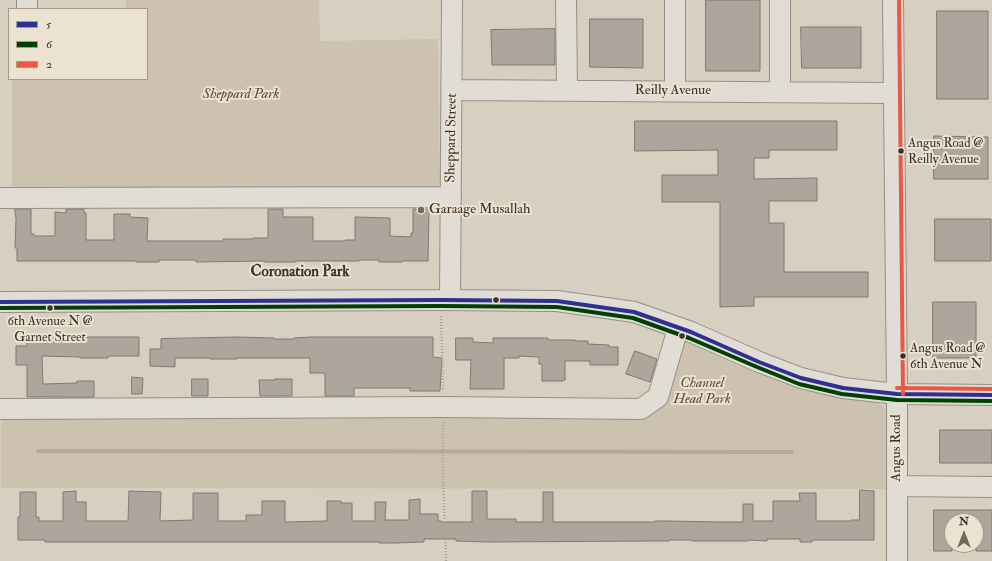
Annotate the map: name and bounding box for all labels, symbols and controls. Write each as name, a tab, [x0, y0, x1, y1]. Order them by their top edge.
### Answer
legend	[8, 8, 148, 80]
text: 5	[46, 17, 51, 32]
text: 6	[46, 37, 52, 52]
text: 2	[46, 57, 52, 72]
street label: Reilly Avenue	[635, 83, 711, 99]
park label: Sheppard Park	[203, 87, 279, 103]
street label: Sheppard Street	[443, 93, 461, 183]
place label: Angus Road @ Reilly Avenue	[908, 136, 983, 167]
marker: Angus Road @ Reilly Avenue	[896, 146, 906, 156]
place label: Garaage Musallah	[429, 202, 530, 218]
marker: Garaage Musallah	[416, 205, 426, 215]
district label: Coronation Park	[250, 264, 350, 282]
unlabelled marker	[491, 295, 501, 305]
marker: 6th Avenue N @ Garnet Street	[45, 303, 55, 313]
place label: 6th Avenue N @ Garnet Street	[7, 314, 93, 345]
unlabelled marker	[677, 331, 687, 341]
place label: Angus Road @ 6th Avenue N	[910, 341, 985, 372]
marker: Angus Road @ 6th Avenue N	[898, 351, 908, 361]
park label: Channel Head Park	[673, 376, 731, 408]
street label: Angus Road	[889, 414, 905, 482]
north arrow	[944, 513, 984, 553]
text: N	[959, 515, 969, 528]

